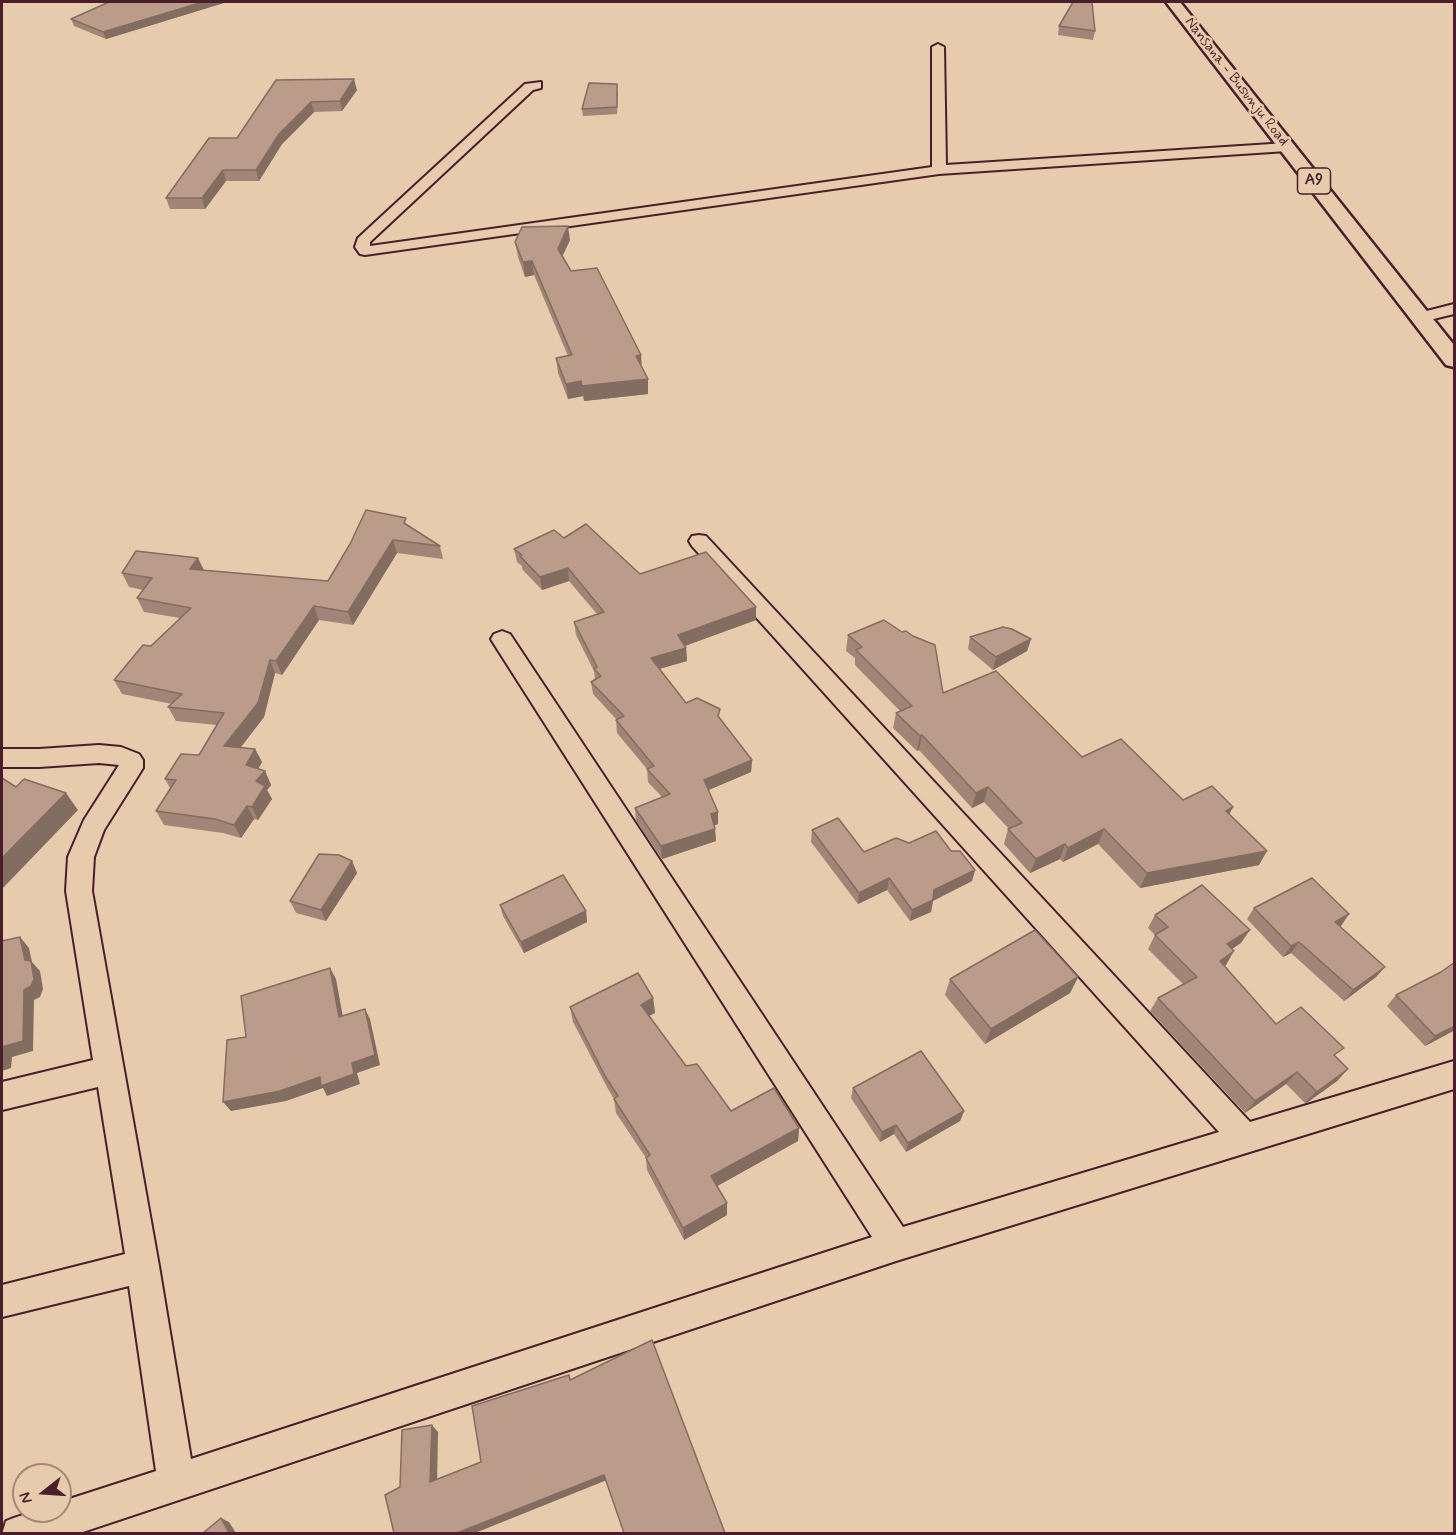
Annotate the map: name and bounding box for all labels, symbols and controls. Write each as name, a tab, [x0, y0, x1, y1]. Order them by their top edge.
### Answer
street label: Nansana - Busunju Road	[1180, 14, 1292, 150]
road number: A9	[1298, 168, 1330, 194]
north arrow	[12, 1463, 72, 1523]
text: N	[15, 1490, 38, 1506]

